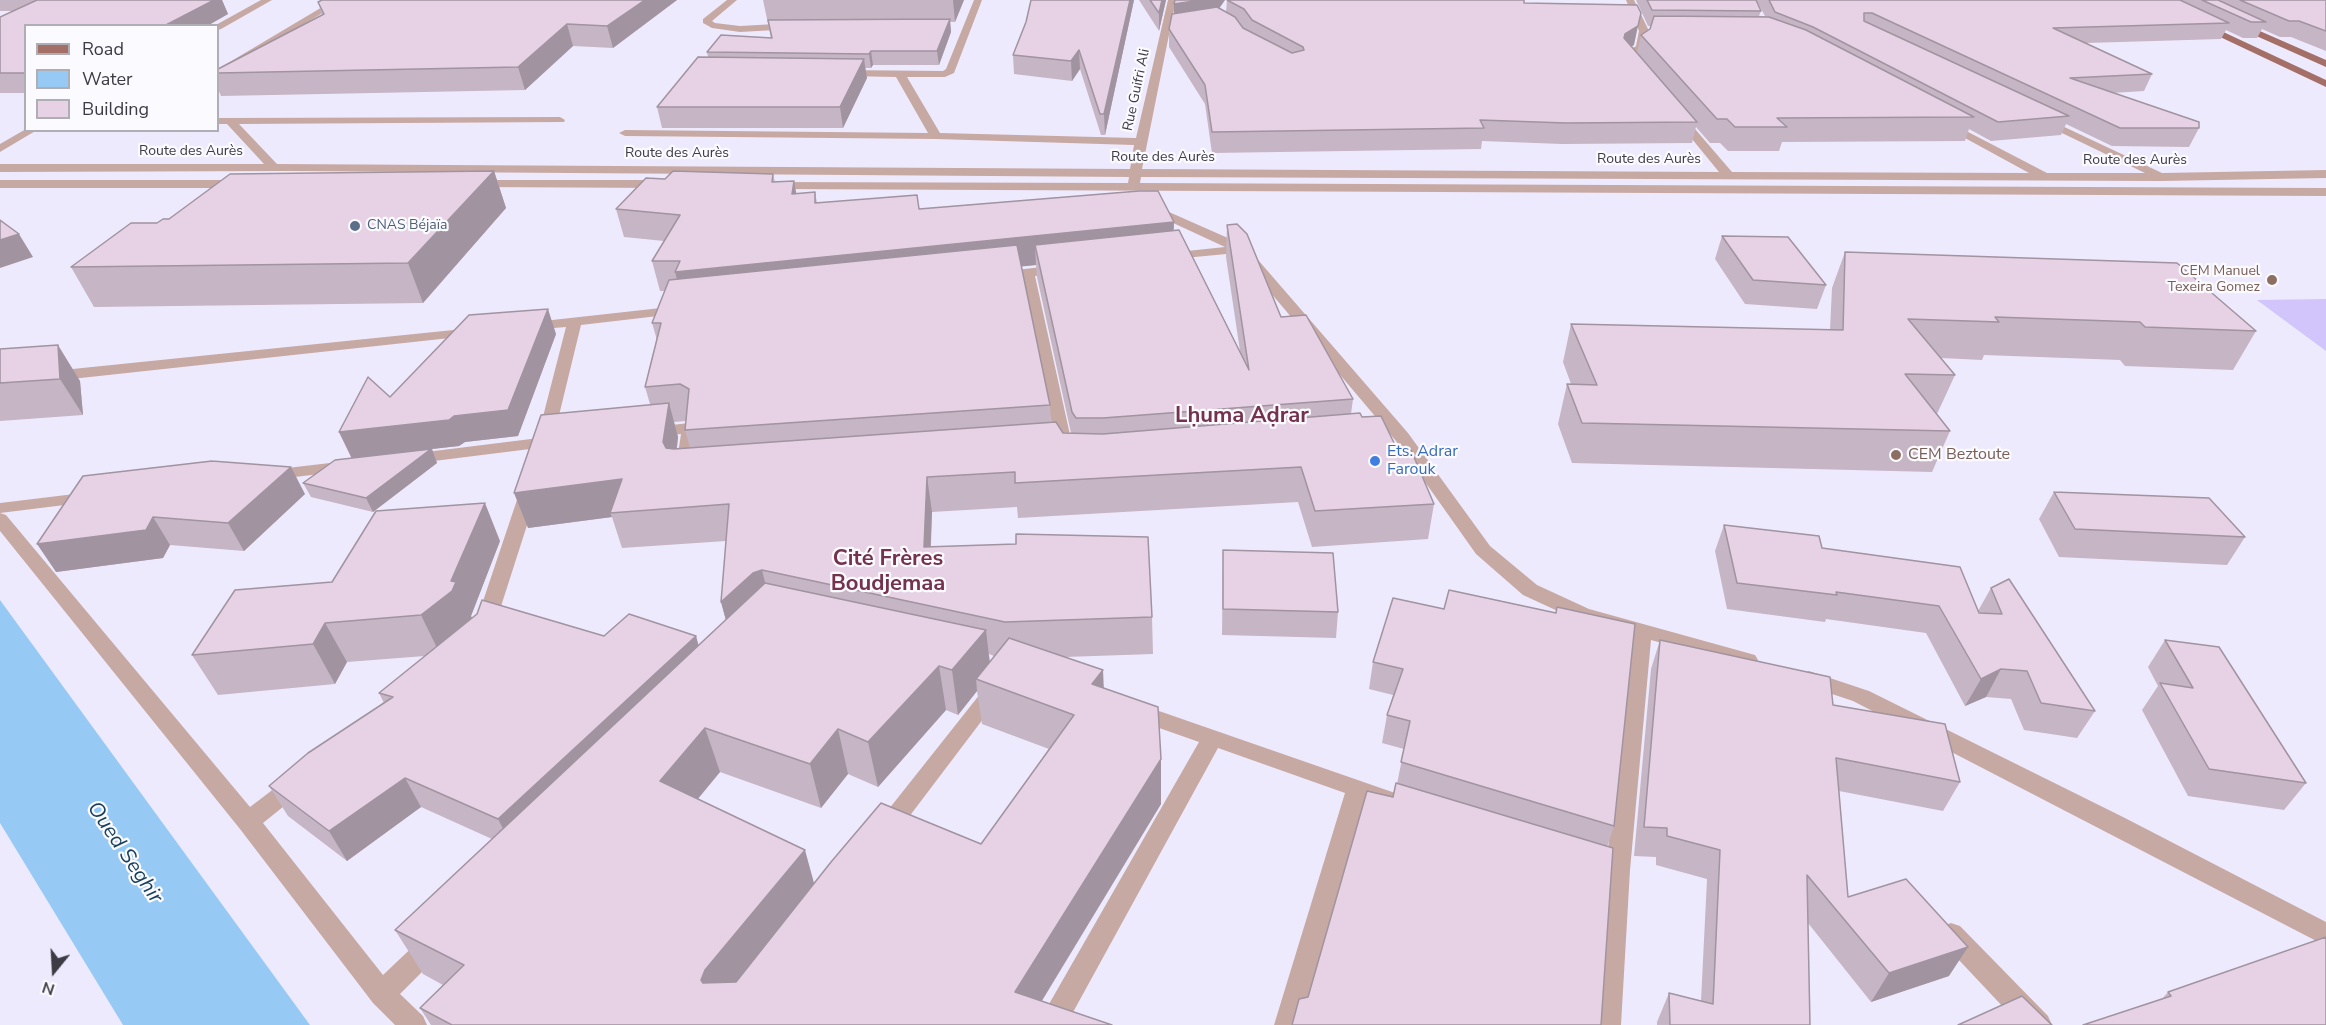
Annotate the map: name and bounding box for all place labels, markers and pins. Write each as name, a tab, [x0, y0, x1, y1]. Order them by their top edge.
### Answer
place label: CNAS Béjaïa	[367, 218, 447, 234]
marker: CNAS Béjaïa	[348, 219, 362, 233]
place label: CEM Manuel Texeira Gomez	[2168, 264, 2260, 296]
marker: CEM Manuel Texeira Gomez	[2265, 273, 2279, 287]
place label: Ets. Adrar Farouk	[1387, 442, 1458, 480]
place label: CEM Beztoute	[1908, 445, 2010, 465]
marker: CEM Beztoute	[1889, 448, 1903, 462]
marker: Ets. Adrar Farouk	[1368, 454, 1382, 468]

